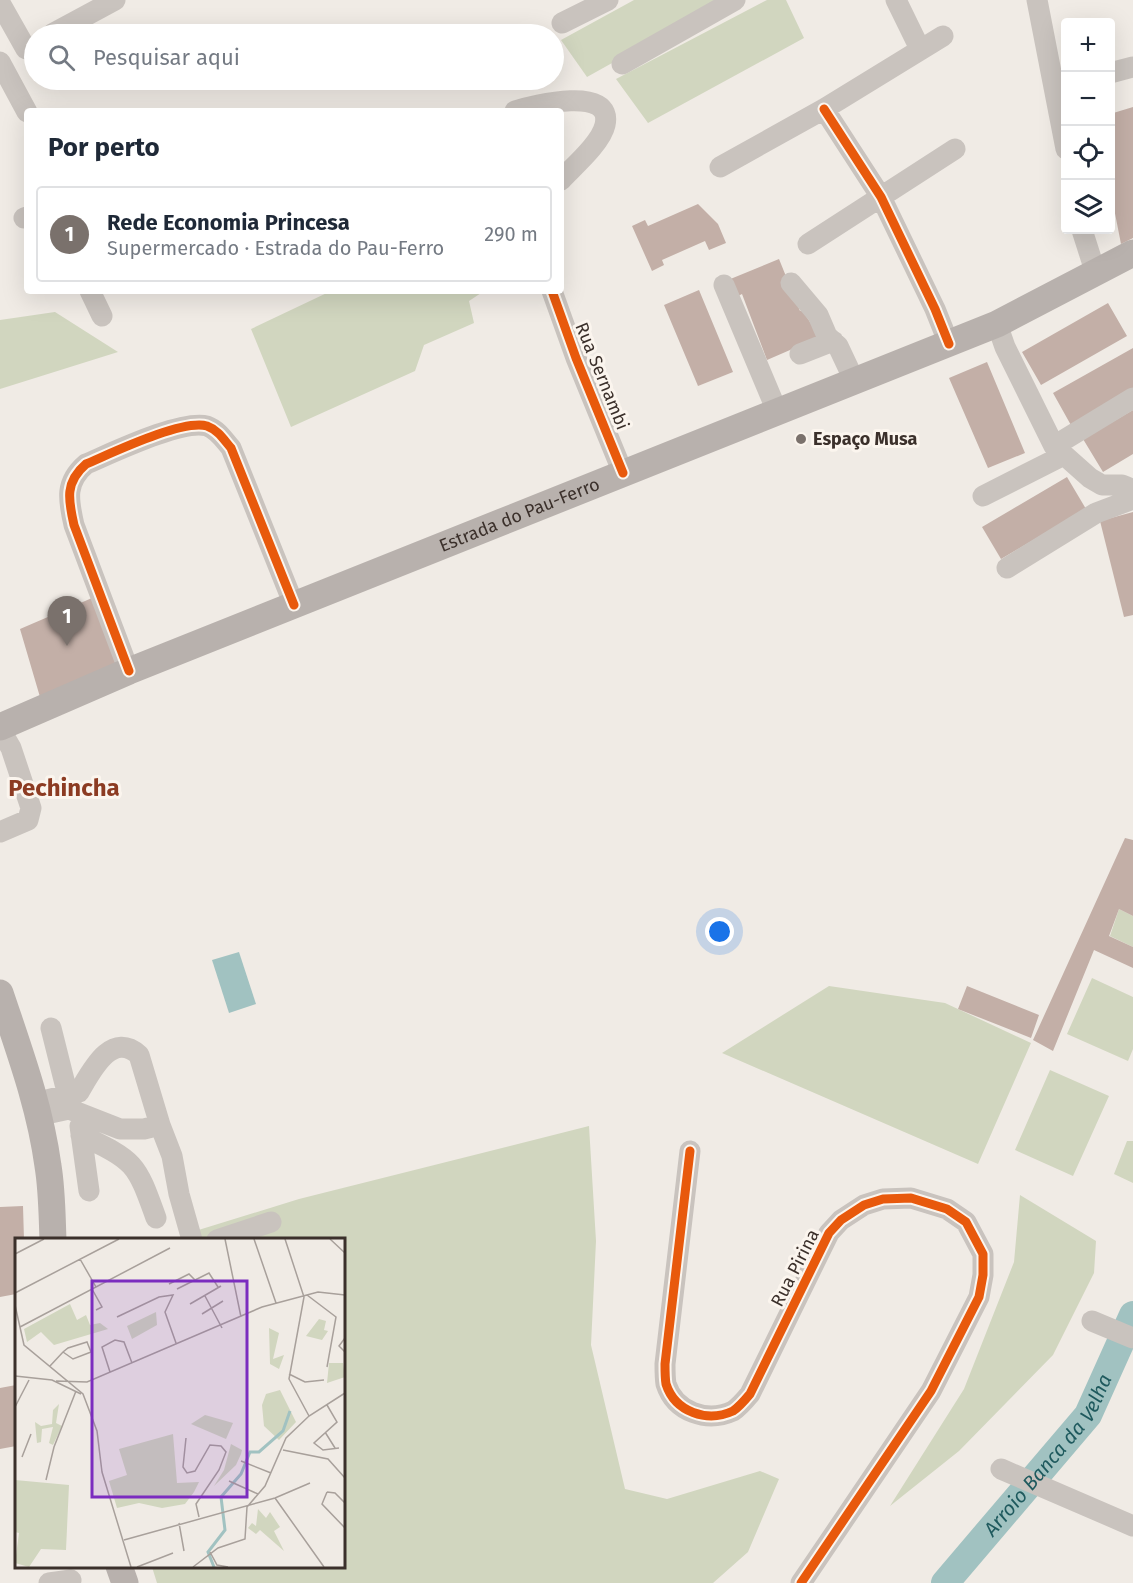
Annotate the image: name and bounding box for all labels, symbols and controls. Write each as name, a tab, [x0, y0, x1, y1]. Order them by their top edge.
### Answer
map controls	[1061, 18, 1115, 234]
button: +	[1061, 18, 1115, 72]
search box	[24, 24, 564, 90]
icon: search	[45, 41, 78, 74]
text: Pesquisar aqui	[93, 44, 240, 71]
button: −	[1061, 72, 1115, 126]
button: locate	[1061, 126, 1115, 180]
text: Por perto	[48, 132, 160, 163]
button: layers	[1061, 180, 1115, 234]
text: Rede Economia Princesa	[107, 209, 350, 236]
text: 1	[65, 222, 74, 246]
text: 290 m	[484, 222, 538, 246]
text: Supermercado · Estrada do Pau-Ferro	[107, 236, 444, 260]
street label: Rua Sernambi	[570, 319, 634, 433]
place label: Espaço Musa	[813, 428, 917, 450]
marker: Espaço Musa	[794, 432, 808, 446]
street label: Estrada do Pau-Ferro	[436, 473, 603, 557]
pin: 1	[48, 596, 86, 646]
district label: Pechincha	[8, 774, 120, 802]
your location	[705, 917, 734, 946]
street label: Rua Pirina	[766, 1226, 824, 1310]
inset map	[15, 1238, 345, 1568]
water label: Arroio Banca da Velha	[978, 1370, 1117, 1541]

